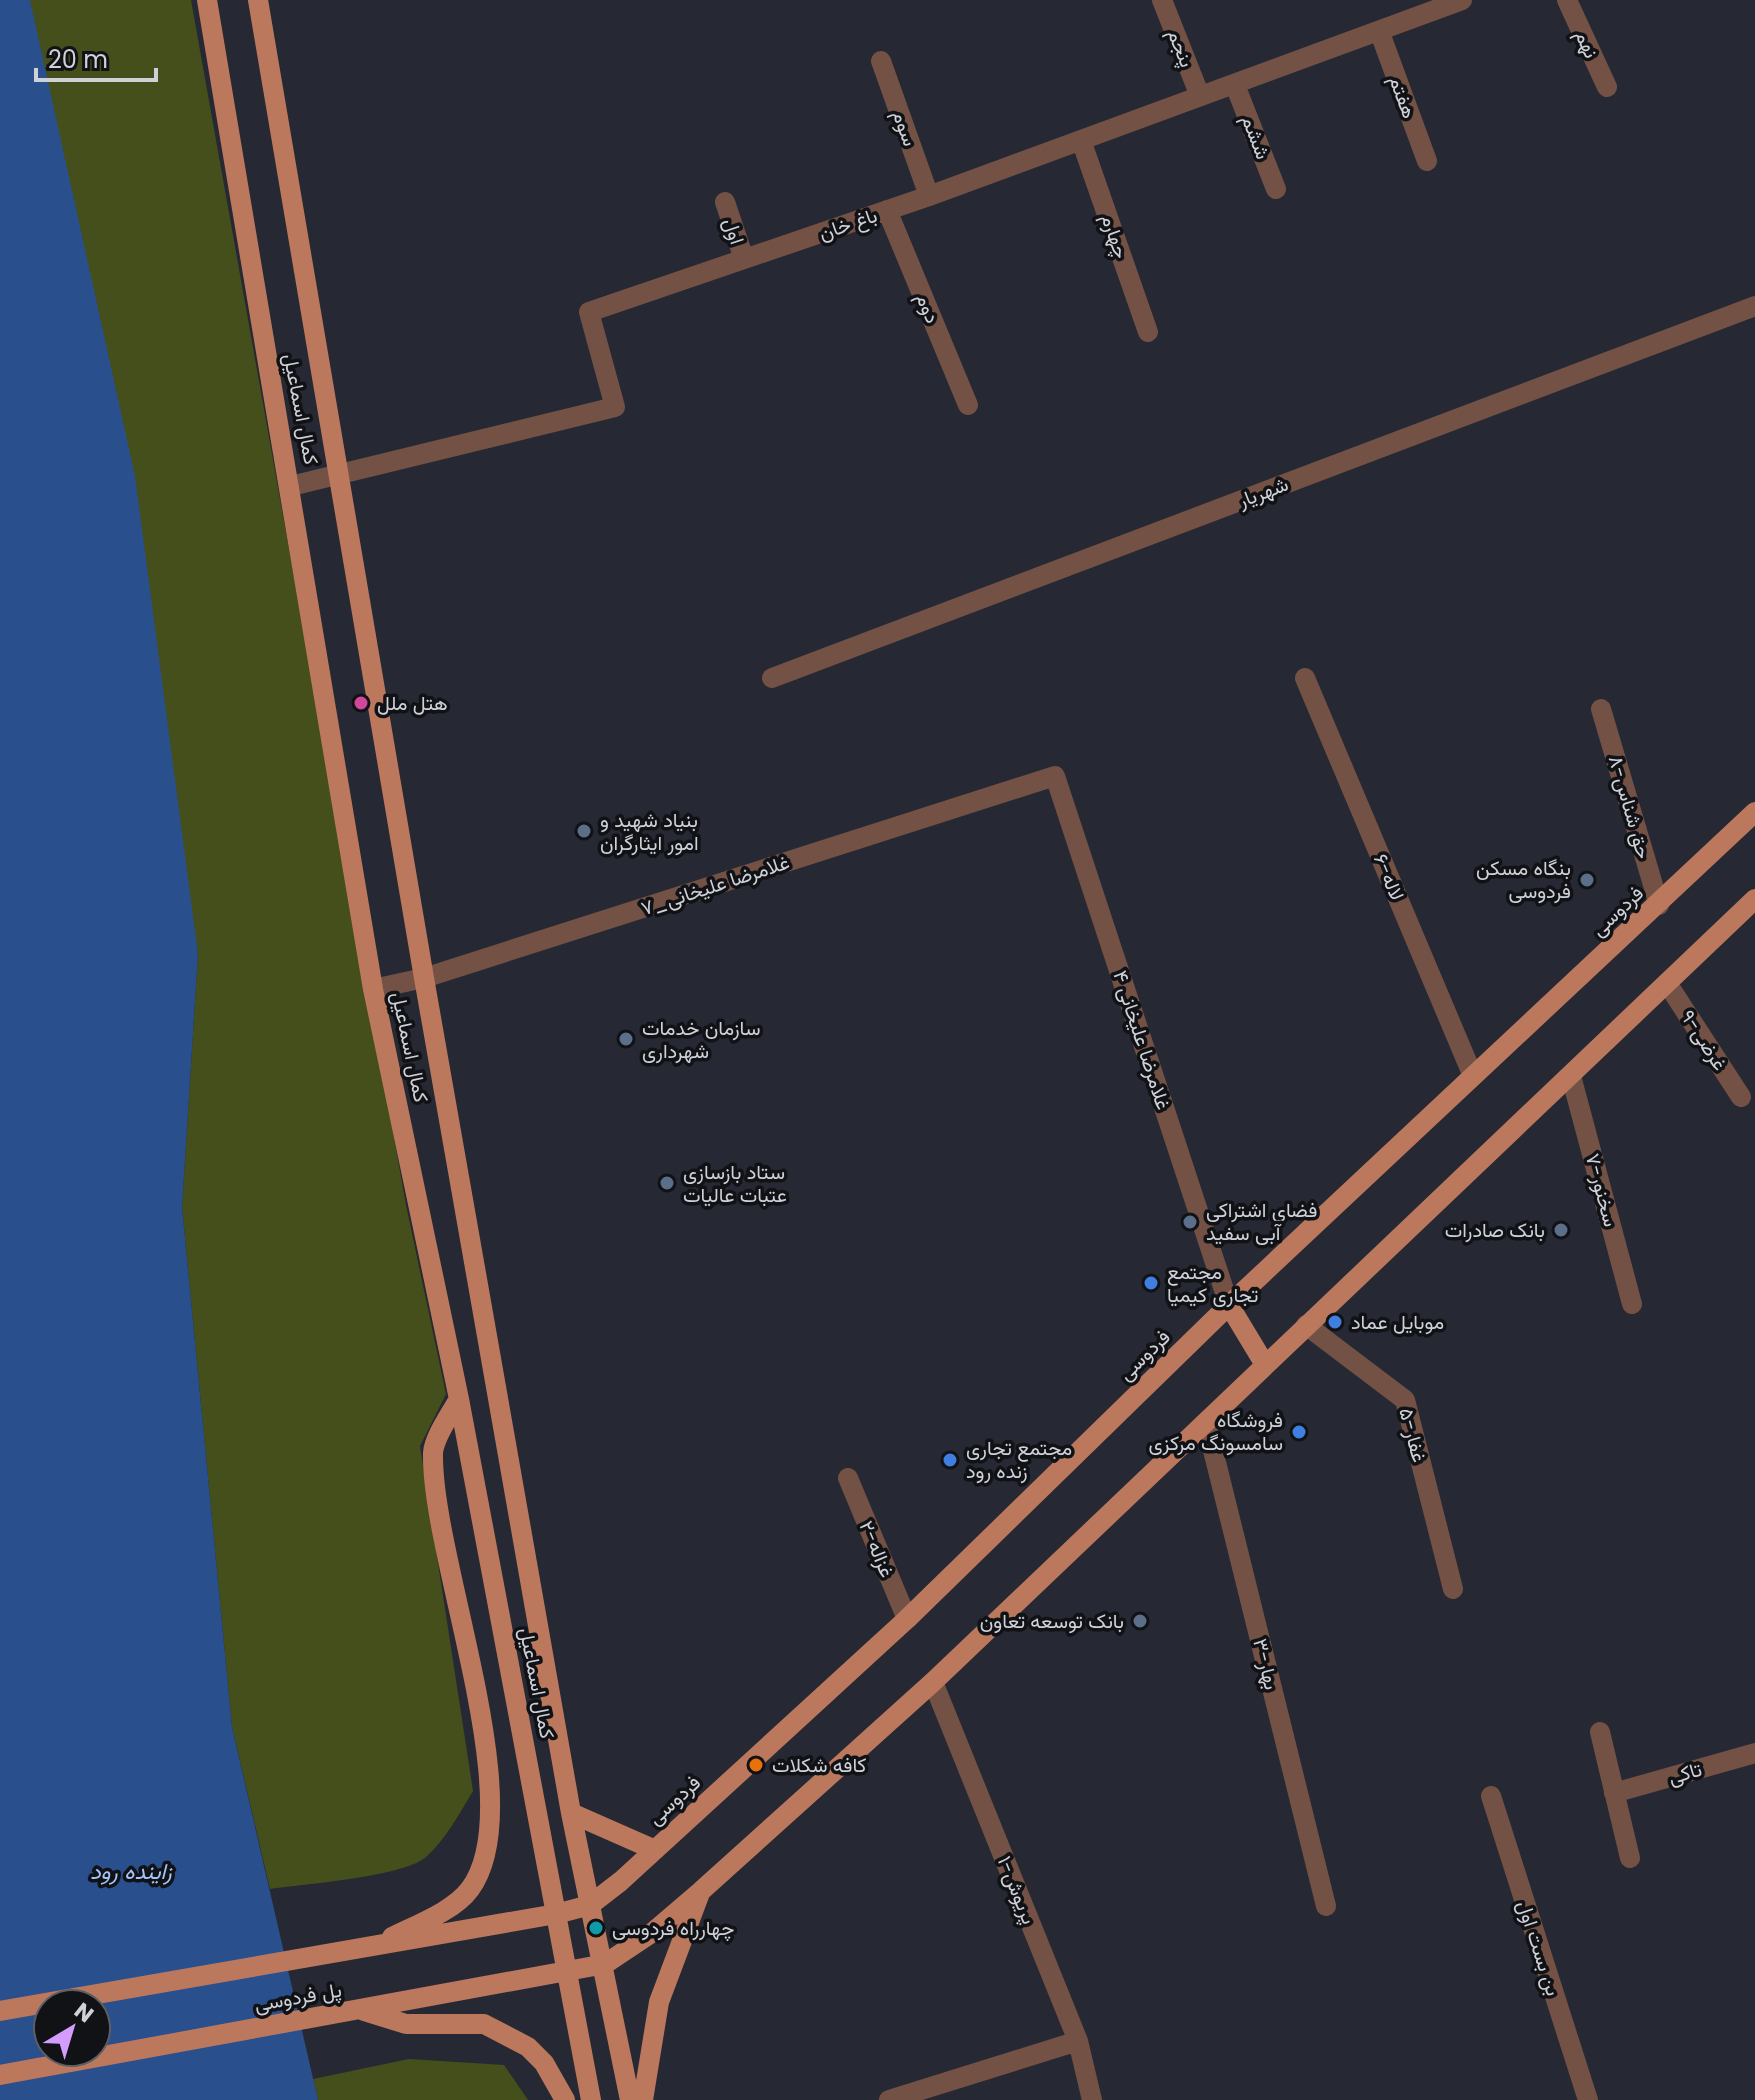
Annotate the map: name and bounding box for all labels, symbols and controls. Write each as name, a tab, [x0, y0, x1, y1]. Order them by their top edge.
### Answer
street label: پنجم	[1161, 25, 1201, 71]
street label: نهم	[1568, 25, 1606, 63]
scale bar	[36, 32, 156, 82]
text: 20 m	[48, 43, 108, 76]
street label: هفتم	[1382, 72, 1424, 122]
street label: سوم	[886, 106, 924, 150]
street label: ششم	[1235, 111, 1277, 163]
street label: باغ خان	[815, 201, 881, 247]
street label: چهارم	[1094, 210, 1136, 262]
street label: اول	[717, 214, 751, 248]
street label: دوم	[909, 289, 947, 327]
street label: کمال اسماعیل	[277, 351, 326, 467]
street label: شهریار	[1233, 470, 1292, 515]
place label: هتل ملل	[377, 689, 448, 717]
marker: هتل ملل	[352, 694, 370, 712]
street label: ۸-حق شناس	[1602, 752, 1658, 862]
place label: بنیاد شهید و امور ایثارگران	[600, 806, 699, 857]
marker: بنیاد شهید و امور ایثارگران	[575, 822, 593, 840]
street label: ۷_غلامرضا علیخانی	[637, 848, 793, 922]
street label: ۶-لاله	[1367, 849, 1411, 905]
place label: بنگاه مسکن فردوسی	[1476, 854, 1571, 905]
marker: بنگاه مسکن فردوسی	[1578, 871, 1596, 889]
street label: فردوسی	[1585, 879, 1649, 943]
street label: ۴ غلامرضا علیخانی	[1106, 967, 1178, 1113]
street label: کمال اسماعیل	[385, 989, 435, 1105]
street label: ۹-غرضی	[1674, 1004, 1734, 1076]
place label: سازمان خدمات شهرداری	[642, 1014, 761, 1065]
marker: سازمان خدمات شهرداری	[617, 1030, 635, 1048]
street label: ۷-سخنور	[1579, 1150, 1625, 1230]
place label: ستاد بازسازی عتبات عالیات	[683, 1158, 787, 1209]
marker: ستاد بازسازی عتبات عالیات	[658, 1174, 676, 1192]
place label: فضای اشتراکی آبی سفید	[1206, 1196, 1317, 1247]
marker: فضای اشتراکی آبی سفید	[1181, 1213, 1199, 1231]
place label: بانک صادرات	[1445, 1216, 1545, 1244]
marker: بانک صادرات	[1552, 1221, 1570, 1239]
place label: مجتمع تجاری کیمیا	[1167, 1258, 1258, 1309]
marker: مجتمع تجاری کیمیا	[1142, 1274, 1160, 1292]
place label: موبایل عماد	[1351, 1308, 1444, 1336]
marker: موبایل عماد	[1326, 1313, 1344, 1331]
street label: فردوسی	[1112, 1323, 1176, 1387]
street label: ۵-غفار	[1392, 1405, 1434, 1465]
place label: فروشگاه سامسونگ مرکزی	[1148, 1406, 1283, 1457]
marker: فروشگاه سامسونگ مرکزی	[1290, 1423, 1308, 1441]
place label: مجتمع تجاری زنده رود	[966, 1434, 1072, 1485]
marker: مجتمع تجاری زنده رود	[941, 1451, 959, 1469]
street label: ۲-غزاله	[853, 1516, 901, 1582]
place label: بانک توسعه تعاون	[980, 1607, 1124, 1635]
marker: بانک توسعه تعاون	[1131, 1612, 1149, 1630]
street label: کمال اسماعیل	[513, 1625, 562, 1741]
street label: ۳-بهار	[1246, 1635, 1286, 1693]
place label: کافه شکلات	[772, 1751, 867, 1779]
street label: تاکی	[1665, 1755, 1705, 1791]
marker: کافه شکلات	[747, 1756, 765, 1774]
street label: فردوسی	[641, 1769, 707, 1831]
street label: ۱-پریوش	[991, 1852, 1043, 1928]
water label: زاینده رود	[90, 1856, 173, 1887]
street label: بن بست اول	[1510, 1897, 1568, 1999]
place label: چهارراه فردوسی	[612, 1914, 734, 1942]
marker: چهارراه فردوسی	[587, 1919, 605, 1937]
street label: پل فردوسی	[252, 1976, 344, 2018]
north arrow	[32, 1988, 112, 2068]
text: N	[68, 1995, 100, 2030]

